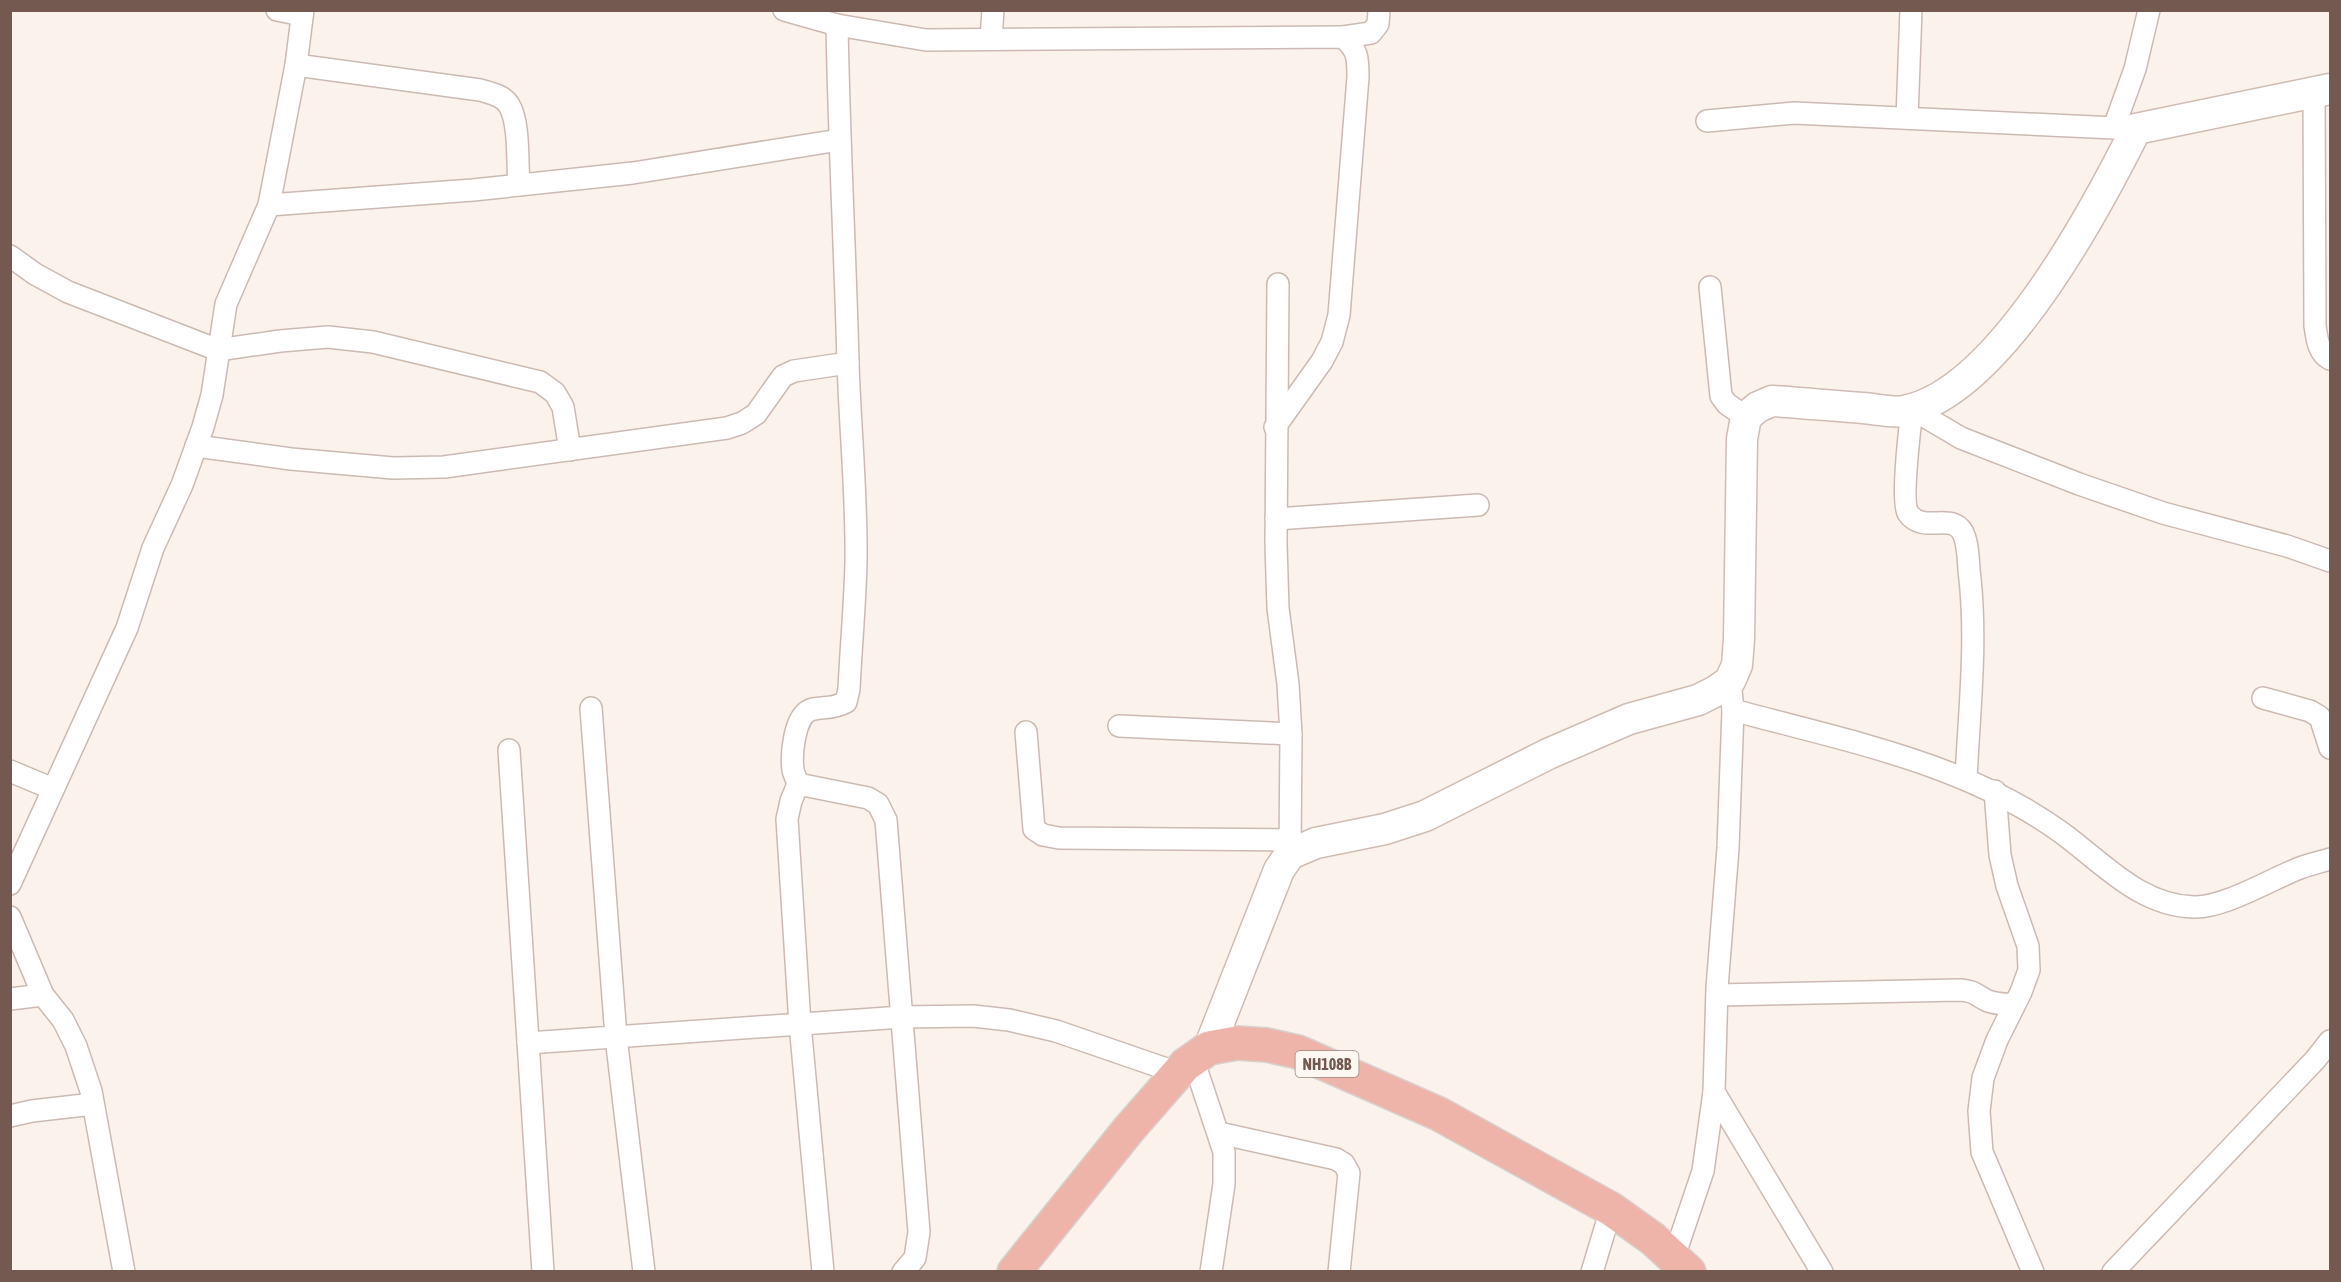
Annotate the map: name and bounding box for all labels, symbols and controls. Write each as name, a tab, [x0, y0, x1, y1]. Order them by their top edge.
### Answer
road number: NH108B	[1296, 1051, 1358, 1077]

